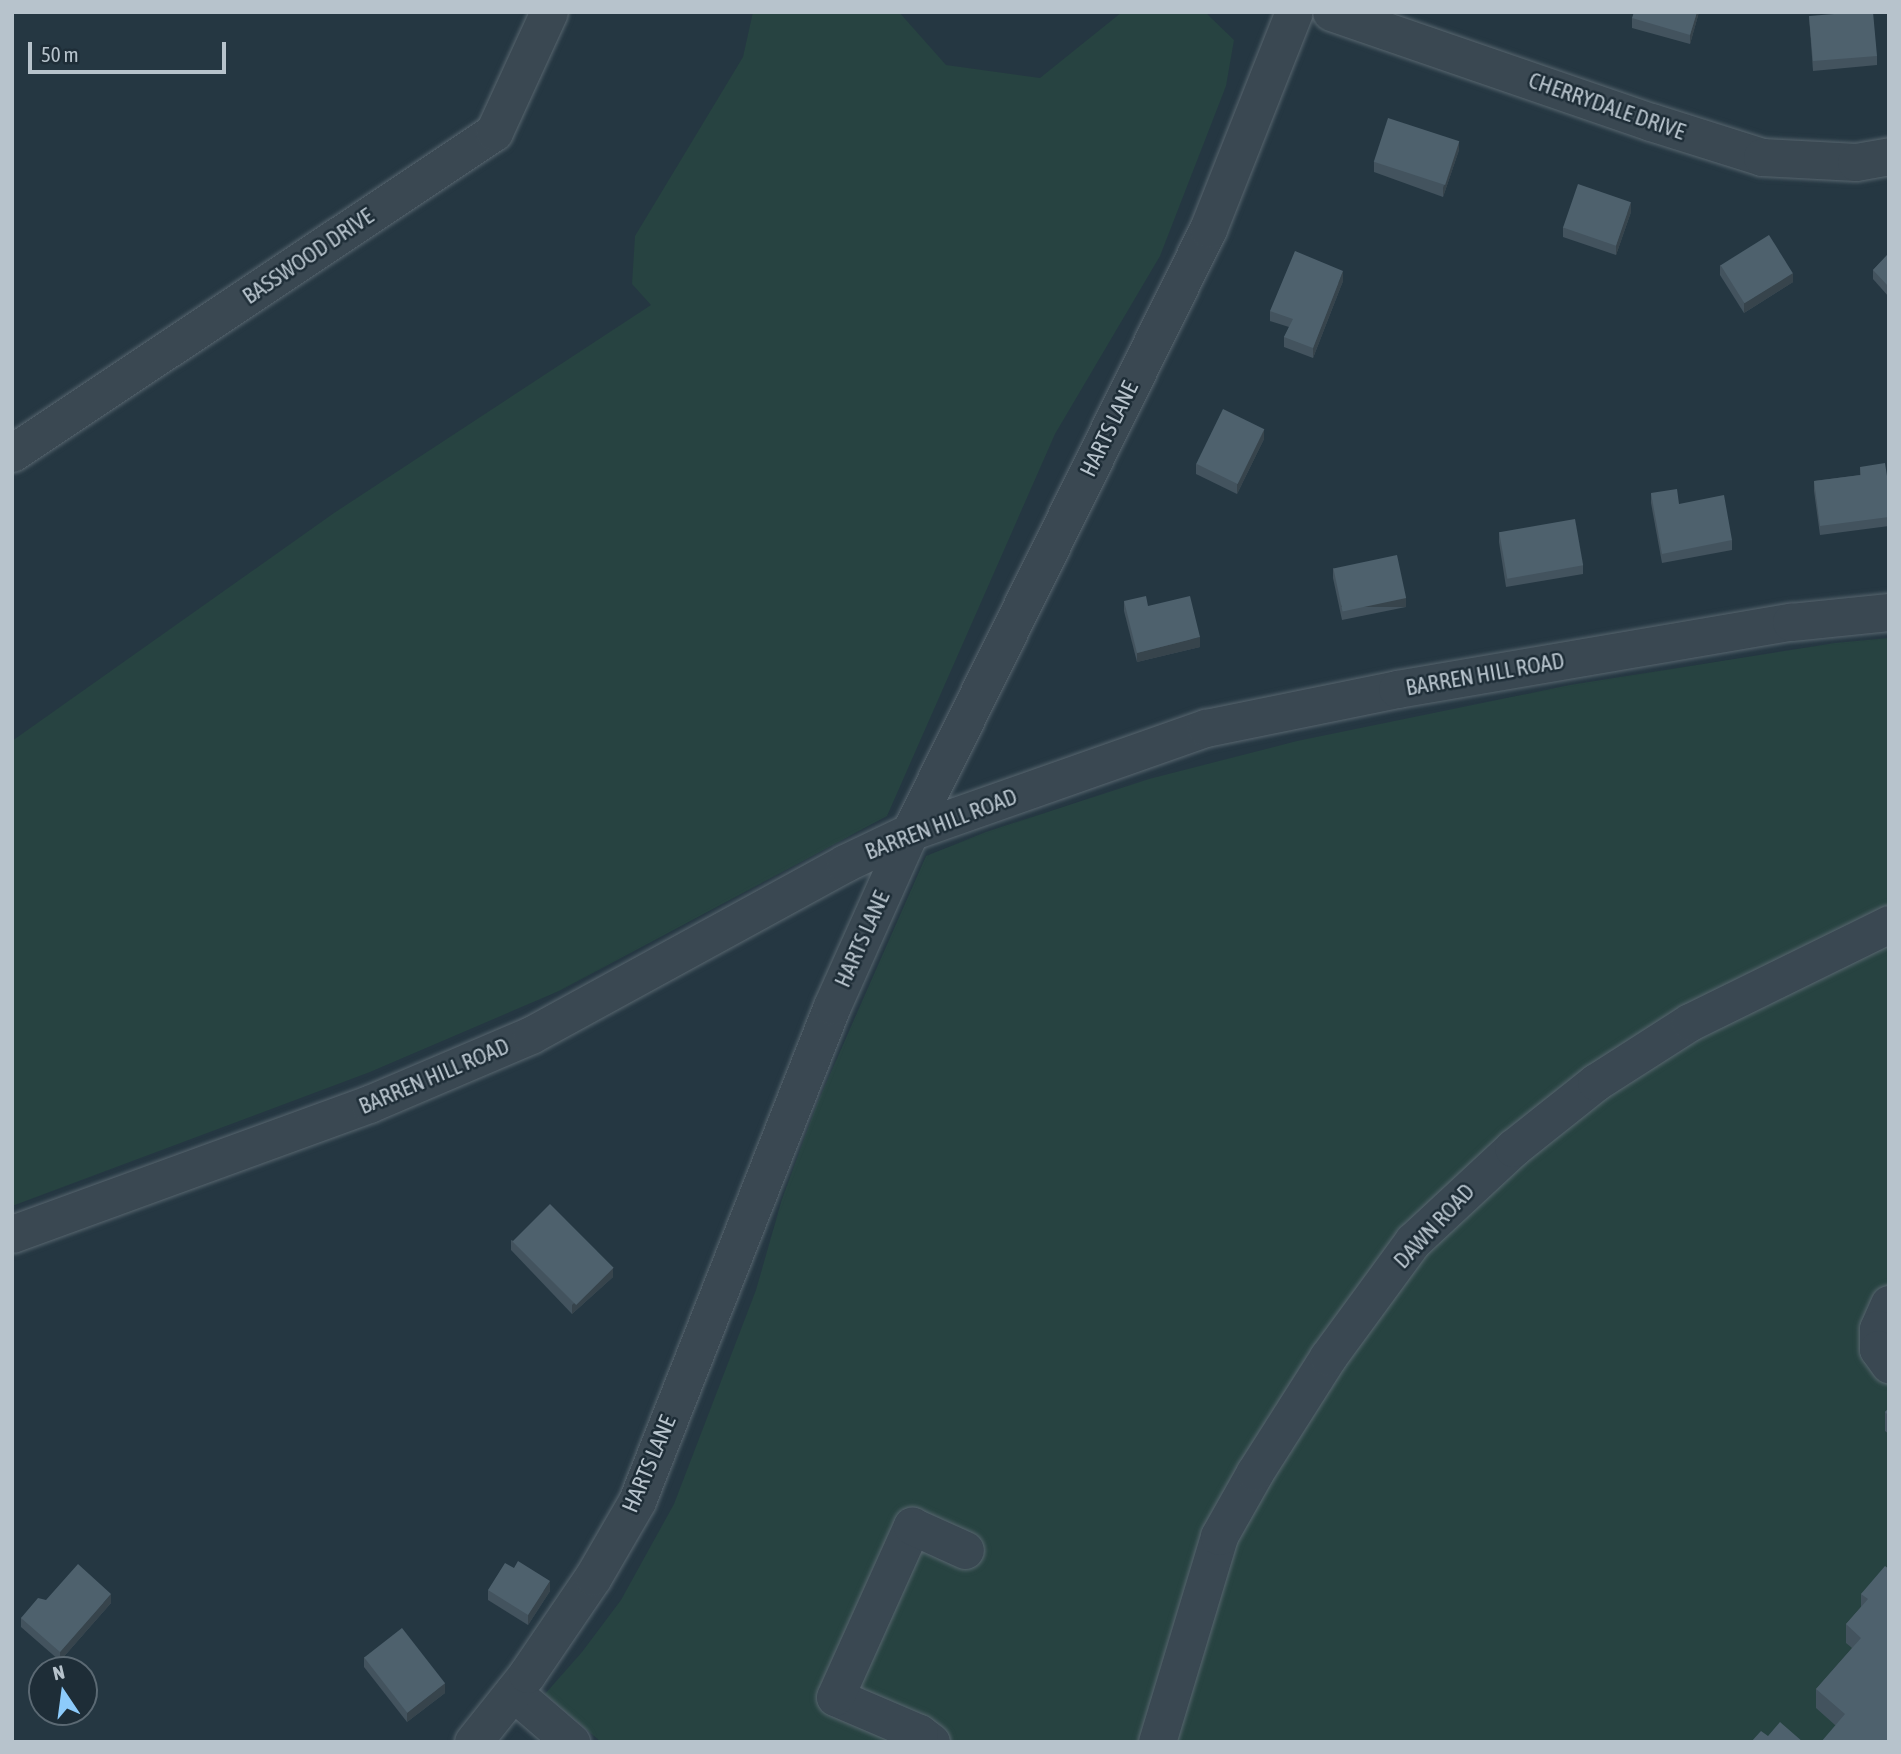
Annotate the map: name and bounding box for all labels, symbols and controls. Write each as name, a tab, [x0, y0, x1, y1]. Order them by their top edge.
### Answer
scale bar	[32, 28, 229, 72]
text: 50 m	[41, 42, 79, 66]
street label: CHERRYDALE DRIVE	[1525, 66, 1689, 146]
street label: BASSWOOD DRIVE	[237, 202, 379, 310]
street label: HARTS LANE	[1074, 377, 1144, 481]
street label: BARREN HILL ROAD	[1403, 646, 1567, 702]
street label: BARREN HILL ROAD	[861, 782, 1021, 866]
street label: HARTS LANE	[829, 887, 895, 991]
street label: BARREN HILL ROAD	[355, 1032, 513, 1120]
street label: DAWN ROAD	[1388, 1178, 1480, 1274]
street label: HARTS LANE	[616, 1411, 682, 1517]
north arrow	[28, 1656, 98, 1726]
text: N	[51, 1661, 67, 1684]

